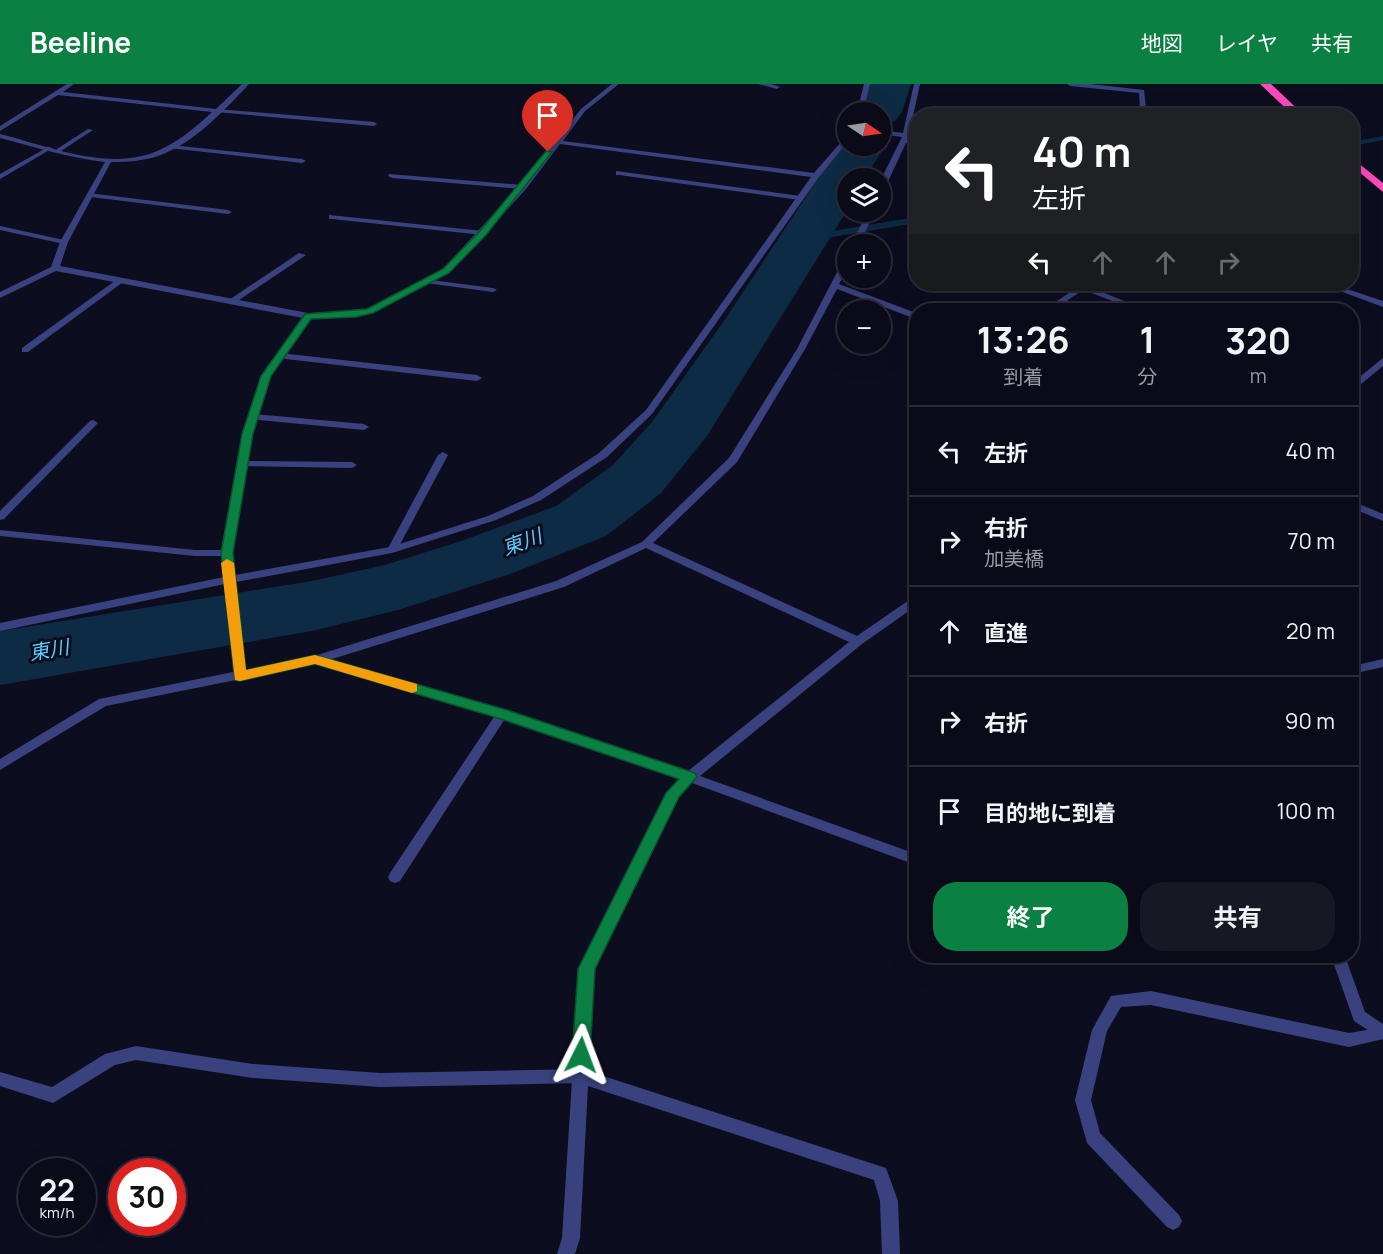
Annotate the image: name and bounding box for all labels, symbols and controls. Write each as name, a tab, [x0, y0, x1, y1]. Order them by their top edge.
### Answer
text: Beeline	[30, 23, 131, 61]
text: 地図	[1141, 29, 1183, 57]
text: レイヤ	[1216, 29, 1278, 57]
text: 共有	[1311, 29, 1353, 57]
pin	[522, 90, 573, 152]
icon: arrive	[531, 99, 564, 132]
north arrow	[837, 102, 891, 156]
map controls	[837, 102, 891, 354]
text: 40 m	[1032, 122, 1131, 180]
icon: left	[933, 132, 1011, 210]
button: layers	[837, 168, 891, 222]
text: 左折	[1032, 179, 1086, 216]
button: +	[837, 234, 891, 288]
icon: left	[1023, 246, 1056, 279]
icon: ahead	[1086, 246, 1119, 279]
icon: ahead	[1149, 246, 1182, 279]
icon: right	[1212, 246, 1245, 279]
button: −	[837, 300, 891, 354]
text: 13:26	[977, 315, 1070, 364]
text: 1	[1139, 315, 1155, 364]
text: 320	[1225, 316, 1291, 365]
text: m	[1250, 362, 1267, 389]
text: 到着	[1003, 363, 1043, 390]
text: 分	[1137, 363, 1157, 390]
icon: left	[933, 435, 966, 468]
text: 40 m	[1286, 436, 1335, 466]
text: 左折	[984, 438, 1028, 468]
text: 右折	[984, 513, 1028, 543]
water label: 東川	[498, 521, 547, 561]
icon: right	[933, 525, 966, 558]
text: 70 m	[1287, 526, 1335, 556]
text: 加美橋	[984, 545, 1044, 572]
icon: ahead	[933, 615, 966, 648]
text: 20 m	[1286, 616, 1335, 646]
text: 直進	[984, 618, 1028, 648]
water label: 東川	[27, 632, 73, 666]
icon: right	[933, 705, 966, 738]
text: 90 m	[1285, 706, 1335, 736]
text: 右折	[984, 708, 1028, 738]
icon: arrive	[933, 795, 966, 828]
text: 100 m	[1277, 796, 1335, 826]
text: 目的地に到着	[984, 798, 1116, 828]
button: 終了	[933, 882, 1128, 951]
button: 共有	[1140, 882, 1335, 951]
position arrow	[549, 1023, 613, 1087]
speed limit sign: 30	[108, 1158, 186, 1236]
text: 22	[39, 1169, 75, 1210]
text: km/h	[40, 1202, 74, 1223]

